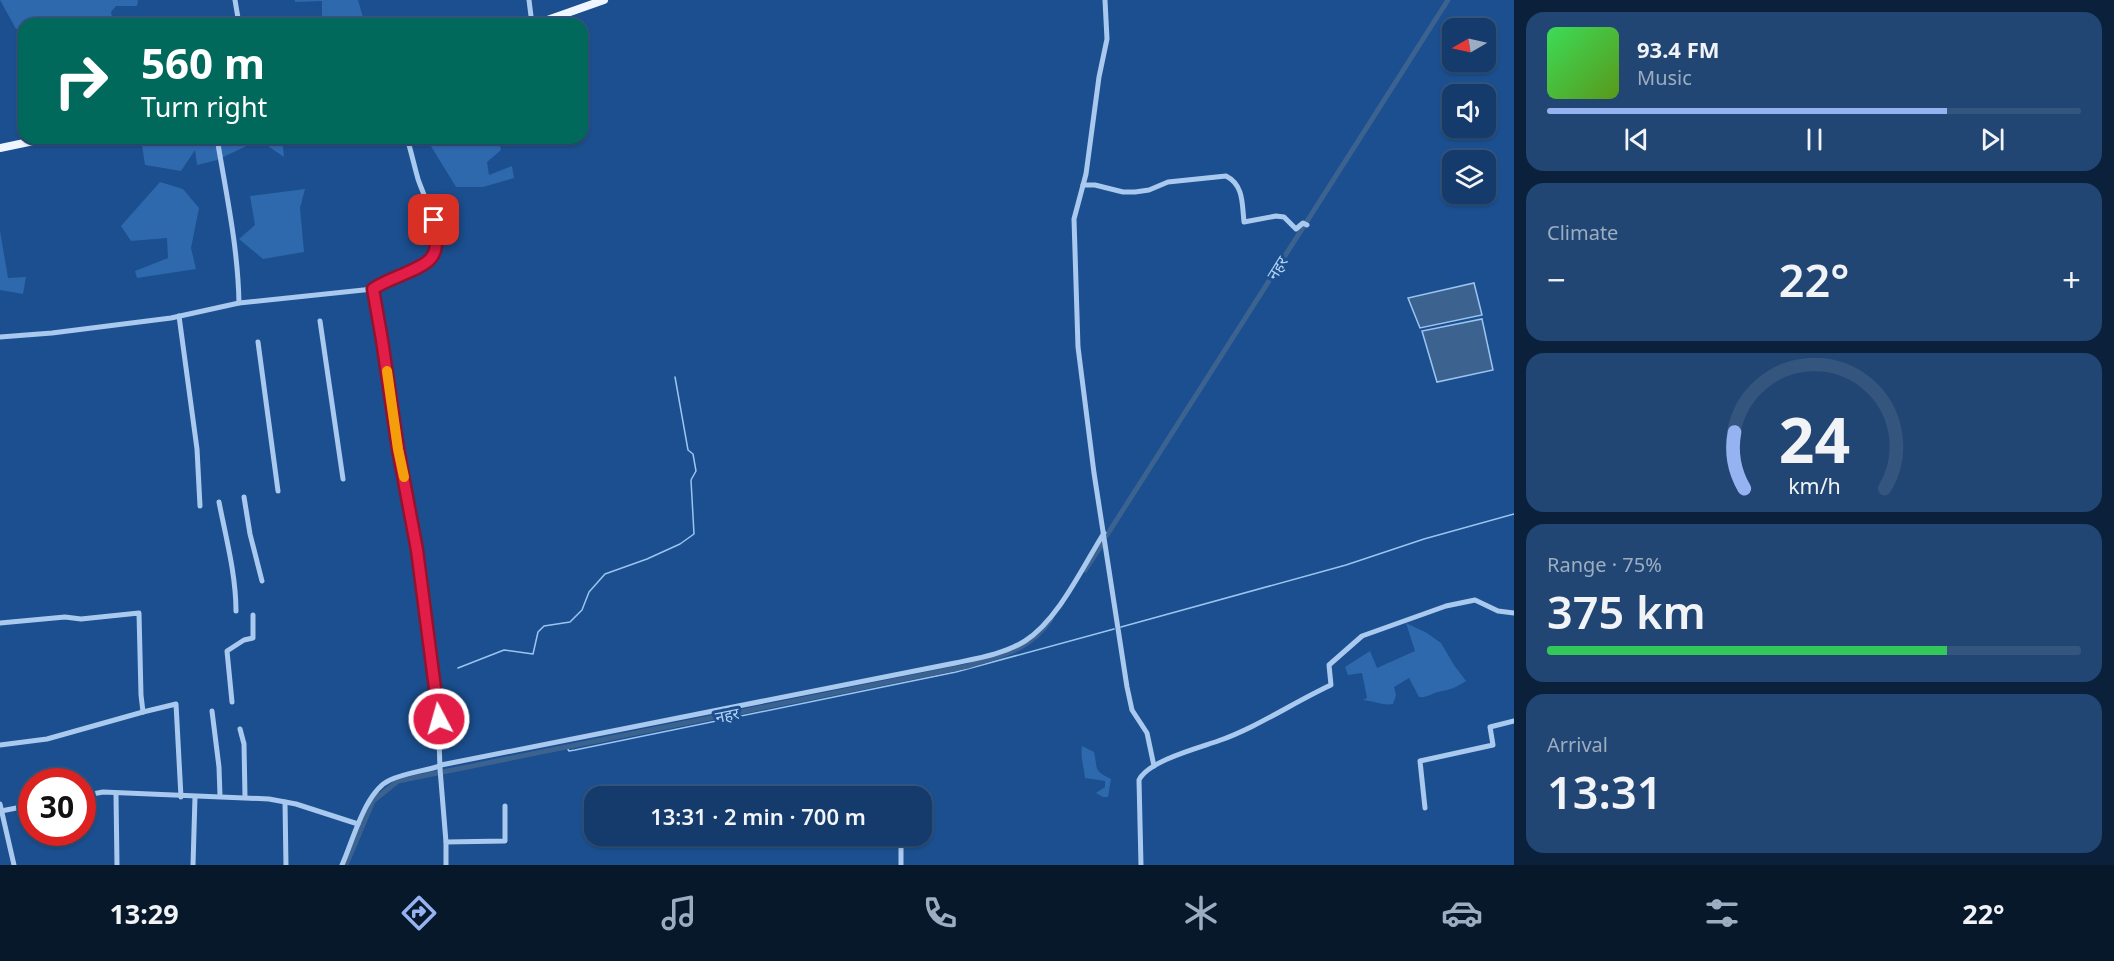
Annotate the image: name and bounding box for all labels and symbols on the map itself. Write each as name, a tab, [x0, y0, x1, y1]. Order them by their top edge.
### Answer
north arrow	[1442, 18, 1496, 72]
pin	[408, 194, 459, 245]
water label: नहर	[1261, 252, 1293, 284]
position arrow	[407, 687, 471, 751]
water label: नहर	[713, 702, 741, 728]
speed limit sign: 30	[18, 768, 96, 846]

